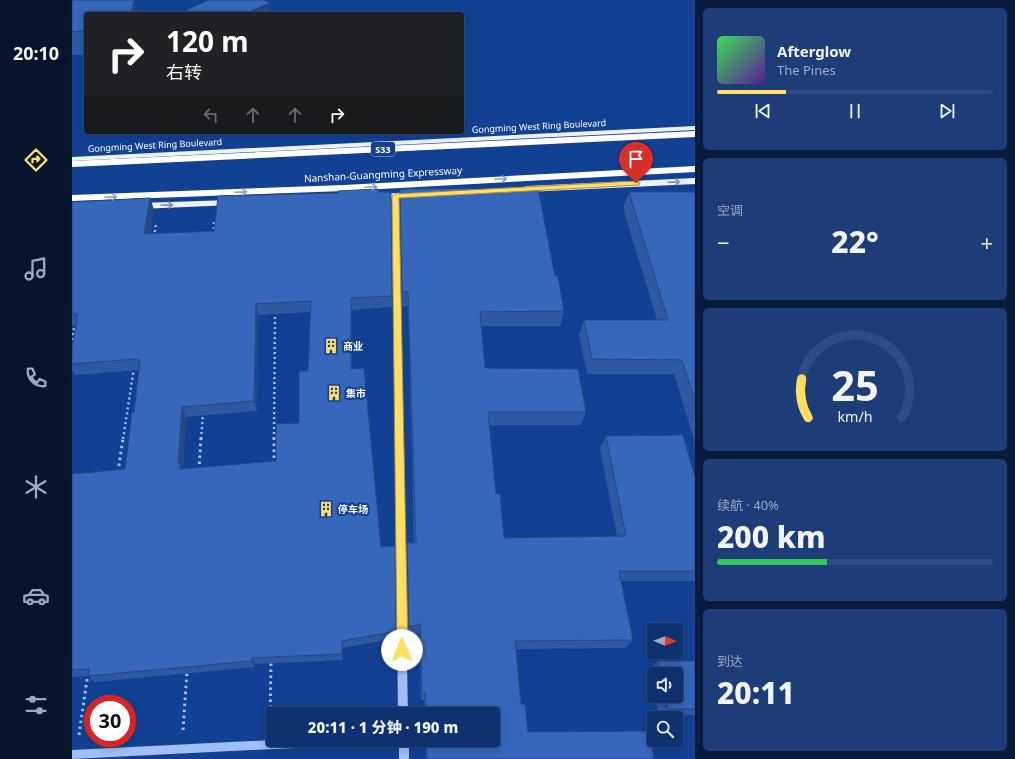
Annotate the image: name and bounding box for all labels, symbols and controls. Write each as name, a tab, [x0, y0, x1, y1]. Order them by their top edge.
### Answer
text: 120 m	[166, 22, 249, 60]
icon: right	[100, 28, 152, 80]
text: 20:10	[13, 41, 59, 65]
text: Afterglow	[777, 41, 851, 61]
text: 右转	[166, 60, 202, 84]
text: The Pines	[777, 61, 836, 79]
icon: previous	[752, 100, 774, 122]
icon: pause	[844, 100, 866, 122]
icon: next	[936, 100, 958, 122]
icon: left	[200, 104, 222, 126]
icon: ahead	[242, 104, 264, 126]
icon: ahead	[284, 104, 306, 126]
icon: right	[326, 104, 348, 126]
street label: Gongming West Ring Boulevard	[471, 116, 607, 136]
street label: Gongming West Ring Boulevard	[87, 135, 223, 155]
road number: S33	[371, 142, 395, 156]
pin	[619, 142, 653, 183]
icon: directions	[22, 146, 50, 174]
icon: arrive	[625, 148, 647, 170]
street label: Nanshan-Guangming Expressway	[304, 163, 463, 185]
one-way arrow	[494, 176, 507, 183]
one-way arrow	[667, 178, 680, 185]
one-way arrow	[364, 183, 377, 190]
one-way arrow	[234, 188, 247, 196]
one-way arrow	[104, 193, 117, 201]
one-way arrow	[160, 201, 173, 209]
text: 空调	[717, 201, 743, 219]
text: 22°	[831, 221, 879, 262]
text: −	[717, 227, 730, 257]
text: +	[980, 227, 993, 257]
icon: music	[22, 255, 50, 283]
building icon: 商业	[322, 337, 340, 355]
place label: 商业	[343, 339, 363, 353]
text: 25	[831, 356, 879, 412]
icon: phone	[22, 364, 50, 392]
building icon: 集市	[325, 384, 343, 402]
place label: 集市	[345, 386, 366, 400]
text: km/h	[837, 406, 873, 425]
icon: climate	[22, 473, 50, 501]
text: 续航 · 40%	[717, 496, 779, 514]
building icon: 停车场	[317, 500, 335, 518]
place label: 停车场	[337, 502, 368, 516]
text: 200 km	[717, 516, 826, 557]
icon: car	[22, 582, 50, 610]
north arrow	[647, 623, 683, 659]
map controls	[647, 623, 683, 747]
position arrow	[381, 629, 423, 671]
text: 到达	[717, 652, 743, 670]
button: sound	[647, 667, 683, 703]
text: 20:11	[717, 672, 795, 713]
icon: filters	[22, 691, 50, 719]
speed limit sign: 30	[84, 695, 136, 747]
button: search	[647, 711, 683, 747]
text: 20:11 · 1 分钟 · 190 m	[308, 717, 458, 737]

